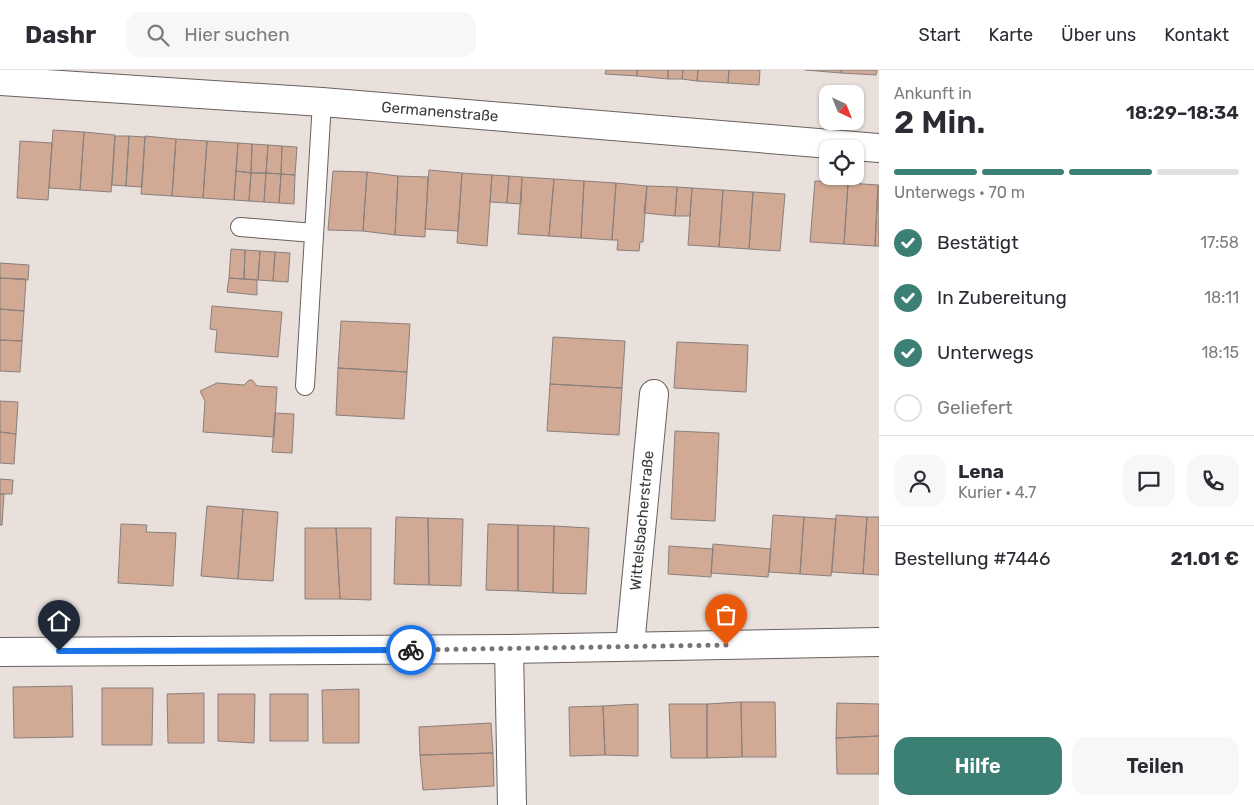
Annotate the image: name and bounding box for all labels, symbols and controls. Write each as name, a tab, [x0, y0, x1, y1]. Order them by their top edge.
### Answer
search box	[126, 12, 476, 57]
text: Dashr	[25, 21, 96, 49]
icon: search	[144, 21, 172, 49]
text: Hier suchen	[184, 23, 290, 46]
text: Start	[918, 24, 961, 46]
text: Karte	[989, 24, 1033, 46]
text: Über uns	[1061, 24, 1136, 46]
text: Kontakt	[1164, 24, 1229, 46]
text: Ankunft in	[894, 84, 972, 103]
north arrow	[819, 85, 864, 130]
map controls	[819, 85, 864, 185]
street label: Germanenstraße	[381, 98, 499, 126]
text: 18:29–18:34	[1126, 101, 1239, 124]
text: 2 Min.	[894, 103, 985, 141]
button: locate	[819, 140, 864, 185]
text: Unterwegs · 70 m	[894, 183, 1025, 202]
icon: check	[894, 229, 922, 257]
text: Bestätigt	[937, 231, 1019, 254]
text: 17:58	[1200, 233, 1239, 252]
icon: check	[894, 284, 922, 312]
text: In Zubereitung	[937, 286, 1067, 309]
text: 18:11	[1204, 288, 1239, 307]
icon: check	[894, 339, 922, 367]
text: Unterwegs	[937, 341, 1034, 364]
text: 18:15	[1202, 343, 1239, 362]
text: Geliefert	[937, 396, 1013, 419]
street label: Wittelsbacherstraße	[626, 450, 658, 591]
button: person	[894, 455, 946, 507]
button: chat	[1123, 455, 1175, 507]
button: phone	[1187, 455, 1239, 507]
text: Lena	[958, 460, 1004, 483]
text: Kurier · 4.7	[958, 483, 1036, 502]
text: Bestellung #7446	[894, 547, 1050, 570]
text: 21.01 €	[1171, 547, 1239, 570]
pin	[705, 594, 747, 645]
pin	[38, 600, 80, 651]
icon: bag	[712, 601, 740, 629]
icon: home	[45, 607, 73, 635]
courier	[386, 625, 436, 675]
icon: bike	[397, 636, 425, 664]
button: Hilfe	[894, 737, 1062, 795]
button: Teilen	[1072, 737, 1239, 795]

